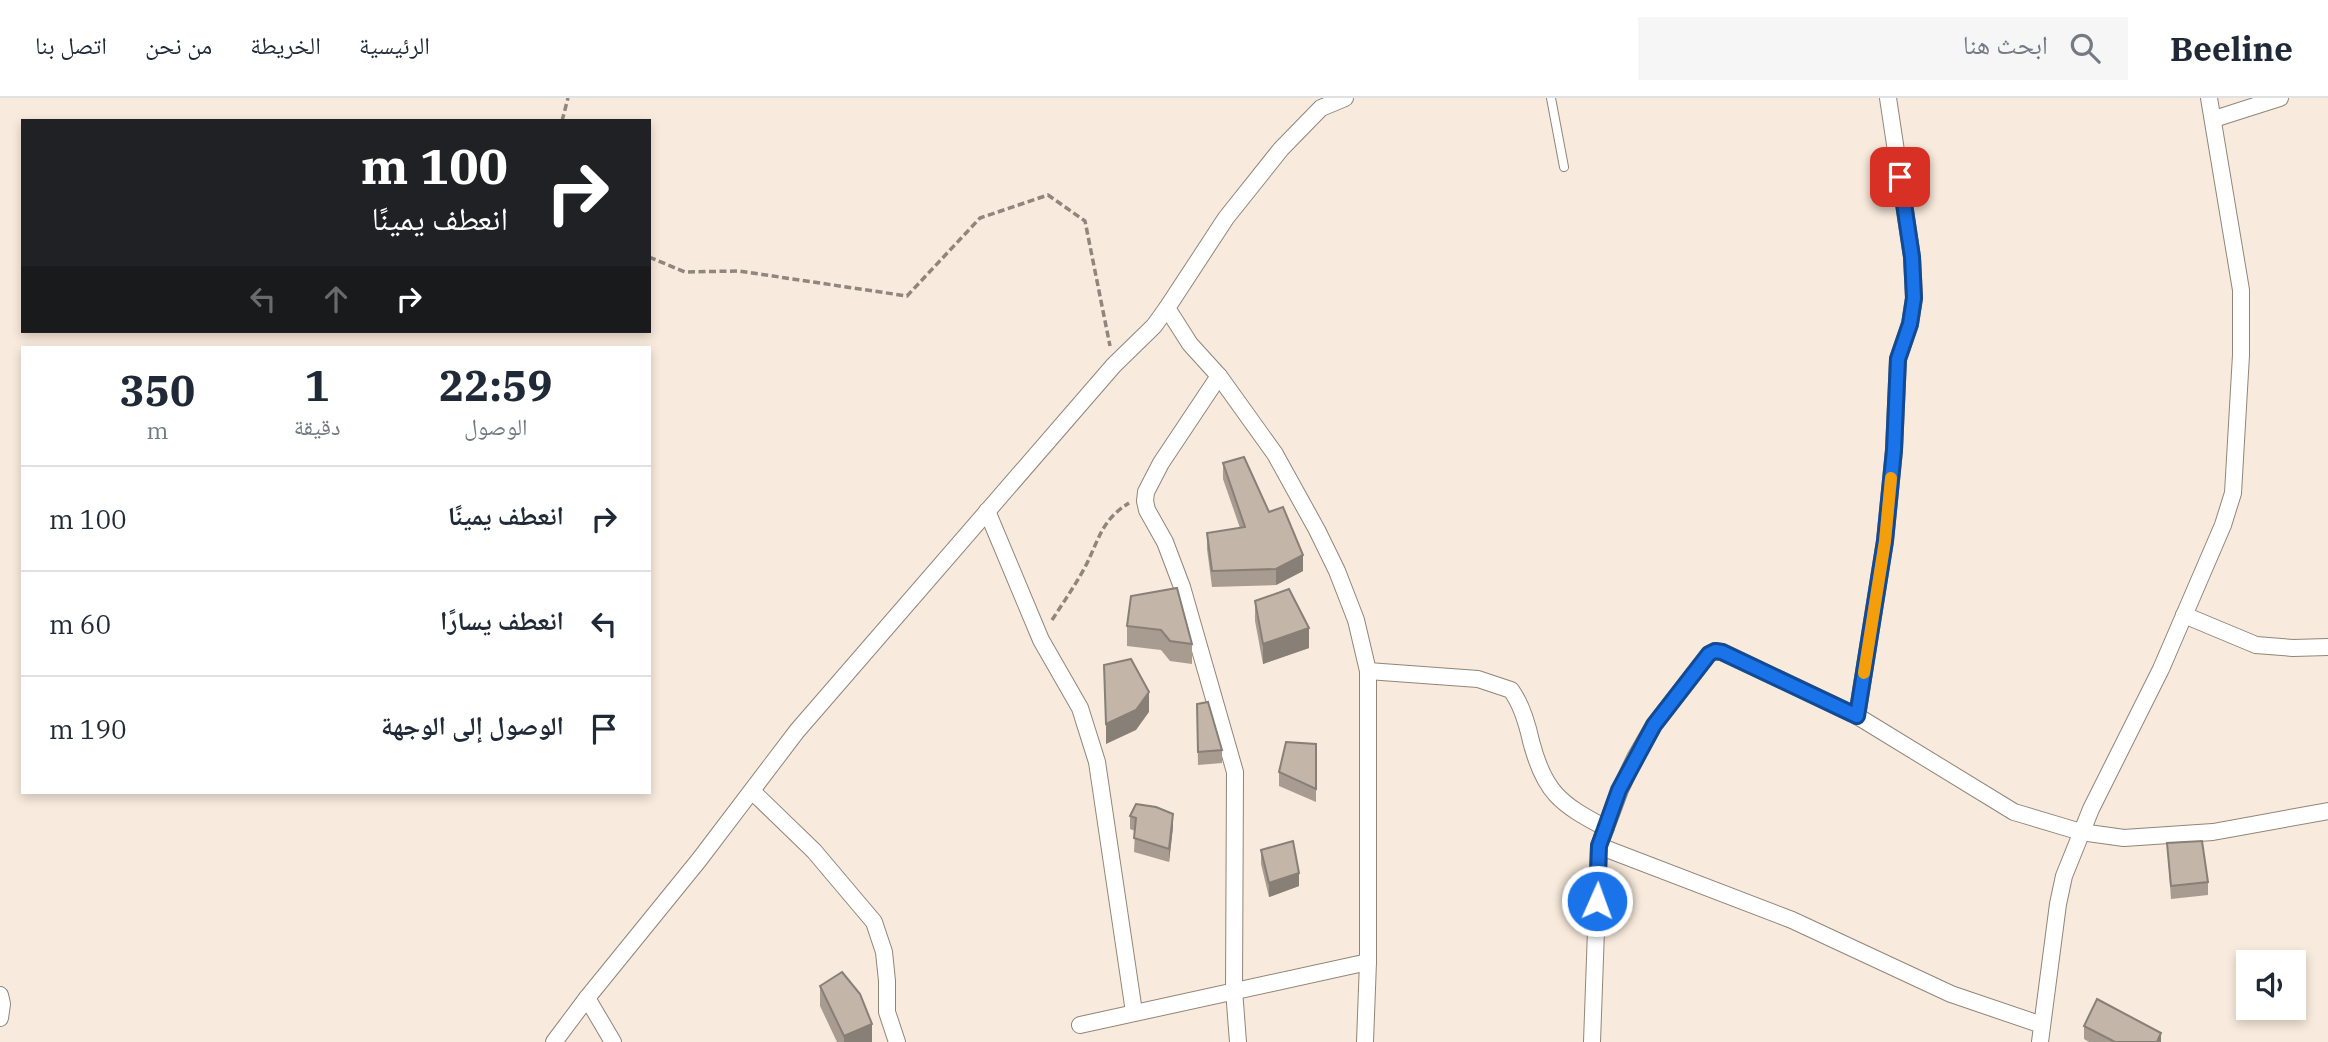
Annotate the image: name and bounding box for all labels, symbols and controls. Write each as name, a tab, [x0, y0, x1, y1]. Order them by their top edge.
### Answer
search box	[1638, 17, 2128, 80]
text: ابحث هنا	[1963, 27, 2048, 61]
text: Beeline	[2170, 27, 2293, 70]
text: اتصل بنا	[35, 29, 107, 61]
text: من نحن	[145, 29, 212, 61]
text: الخريطة	[250, 29, 321, 61]
text: الرئيسية	[359, 29, 430, 61]
icon: search	[2066, 29, 2104, 67]
text: 100 m	[361, 134, 508, 197]
icon: right	[532, 147, 623, 238]
pin	[1870, 147, 1930, 207]
icon: arrive	[1881, 158, 1919, 196]
text: انعطف يمينًا	[371, 197, 508, 239]
icon: left	[244, 280, 282, 318]
icon: ahead	[317, 280, 355, 318]
icon: right	[390, 280, 428, 318]
text: 1	[304, 358, 330, 413]
text: 22:59	[439, 358, 552, 413]
text: 350	[120, 363, 195, 418]
text: دقيقة	[294, 411, 340, 441]
text: الوصول	[464, 411, 528, 441]
text: m	[146, 415, 168, 445]
text: انعطف يمينًا	[448, 498, 564, 532]
icon: right	[585, 500, 623, 538]
text: 100 m	[49, 502, 127, 536]
text: انعطف يسارًا	[440, 603, 564, 637]
icon: left	[585, 605, 623, 643]
text: 60 m	[49, 607, 111, 641]
text: الوصول إلى الوجهة	[381, 708, 564, 742]
icon: arrive	[585, 710, 623, 748]
text: 190 m	[49, 712, 127, 746]
position arrow	[1560, 864, 1634, 938]
map controls	[2236, 950, 2306, 1020]
button: sound	[2236, 950, 2306, 1020]

